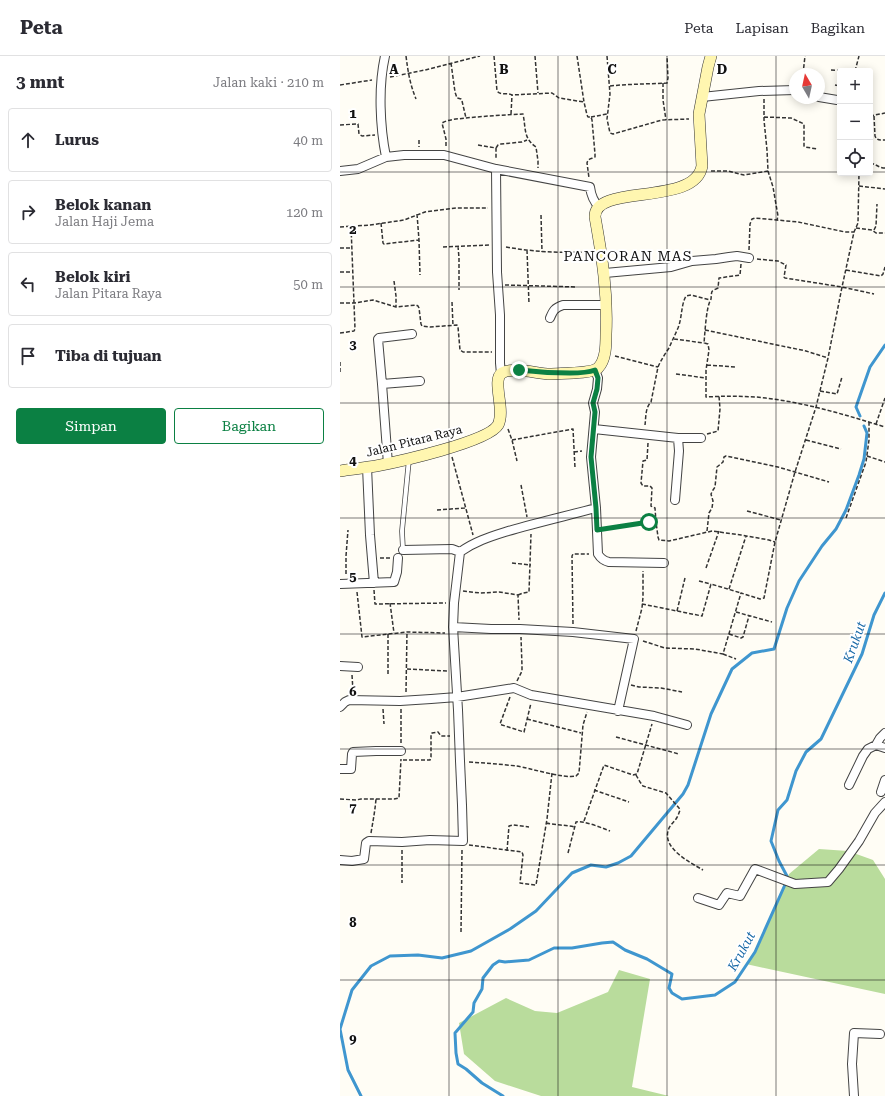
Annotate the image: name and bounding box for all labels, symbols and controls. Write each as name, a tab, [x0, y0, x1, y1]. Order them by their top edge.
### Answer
text: Peta	[20, 16, 63, 39]
text: Peta	[684, 20, 713, 36]
text: Lapisan	[735, 20, 789, 36]
text: Bagikan	[811, 20, 865, 36]
text: A	[389, 62, 399, 77]
text: B	[499, 62, 509, 77]
text: C	[607, 62, 617, 77]
text: D	[717, 62, 727, 77]
north arrow	[789, 68, 825, 104]
map controls	[837, 68, 873, 176]
button: +	[837, 68, 873, 104]
text: 3 mnt	[16, 72, 65, 92]
text: Jalan kaki · 210 m	[213, 75, 324, 90]
button: −	[837, 104, 873, 140]
text: 1	[349, 106, 357, 121]
icon: ahead	[17, 129, 39, 151]
text: Lurus	[55, 131, 99, 149]
text: 40 m	[293, 133, 323, 148]
button: locate	[837, 140, 873, 176]
text: Belok kanan	[55, 196, 151, 214]
icon: right	[17, 201, 39, 223]
text: 120 m	[286, 205, 323, 220]
text: Jalan Haji Jema	[55, 214, 154, 229]
text: 2	[349, 222, 357, 237]
district label: PANCORAN MAS	[563, 248, 693, 264]
text: Belok kiri	[55, 268, 131, 286]
icon: left	[17, 273, 39, 295]
text: 50 m	[293, 277, 323, 292]
text: Jalan Pitara Raya	[55, 286, 162, 301]
text: 3	[349, 337, 357, 352]
icon: arrive	[17, 345, 39, 367]
text: Tiba di tujuan	[55, 347, 162, 365]
route end	[510, 361, 528, 379]
button: Simpan	[16, 408, 166, 444]
button: Bagikan	[174, 408, 324, 444]
street label: Jalan Pitara Raya	[364, 422, 464, 460]
text: 4	[349, 453, 357, 468]
route start	[640, 513, 658, 531]
text: 5	[349, 569, 357, 584]
water label: Krukut	[840, 620, 869, 666]
text: 6	[349, 684, 357, 699]
text: 7	[349, 800, 357, 815]
text: 8	[349, 915, 357, 930]
water label: Krukut	[724, 929, 758, 974]
text: 9	[349, 1031, 357, 1046]

